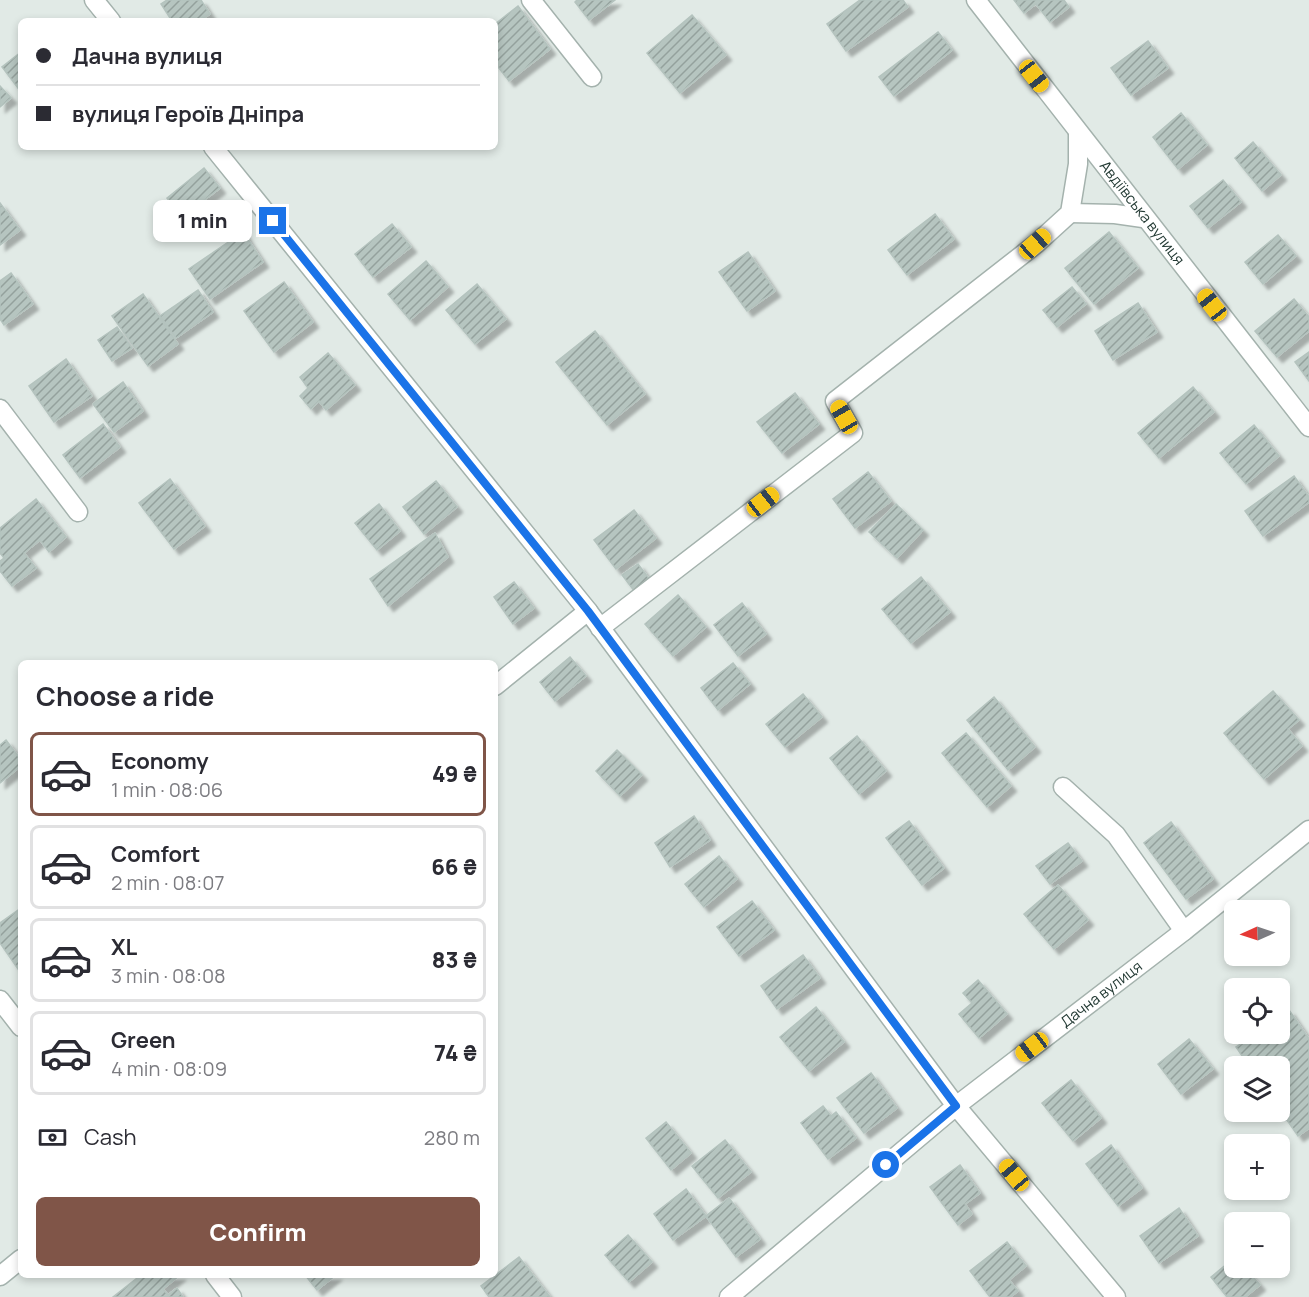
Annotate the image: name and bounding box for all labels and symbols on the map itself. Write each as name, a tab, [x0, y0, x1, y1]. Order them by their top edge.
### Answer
car	[1016, 56, 1052, 96]
street label: Авдіївська вулиця	[1095, 156, 1190, 269]
callout: 1 min	[153, 200, 252, 242]
route end	[259, 207, 286, 234]
car	[1016, 225, 1054, 263]
car	[1194, 285, 1230, 325]
car	[827, 397, 861, 437]
car	[743, 484, 783, 520]
north arrow	[1224, 900, 1290, 966]
street label: Дачна вулиця	[1056, 956, 1146, 1032]
car	[1012, 1029, 1052, 1065]
route start	[872, 1151, 899, 1178]
car	[996, 1155, 1032, 1195]

